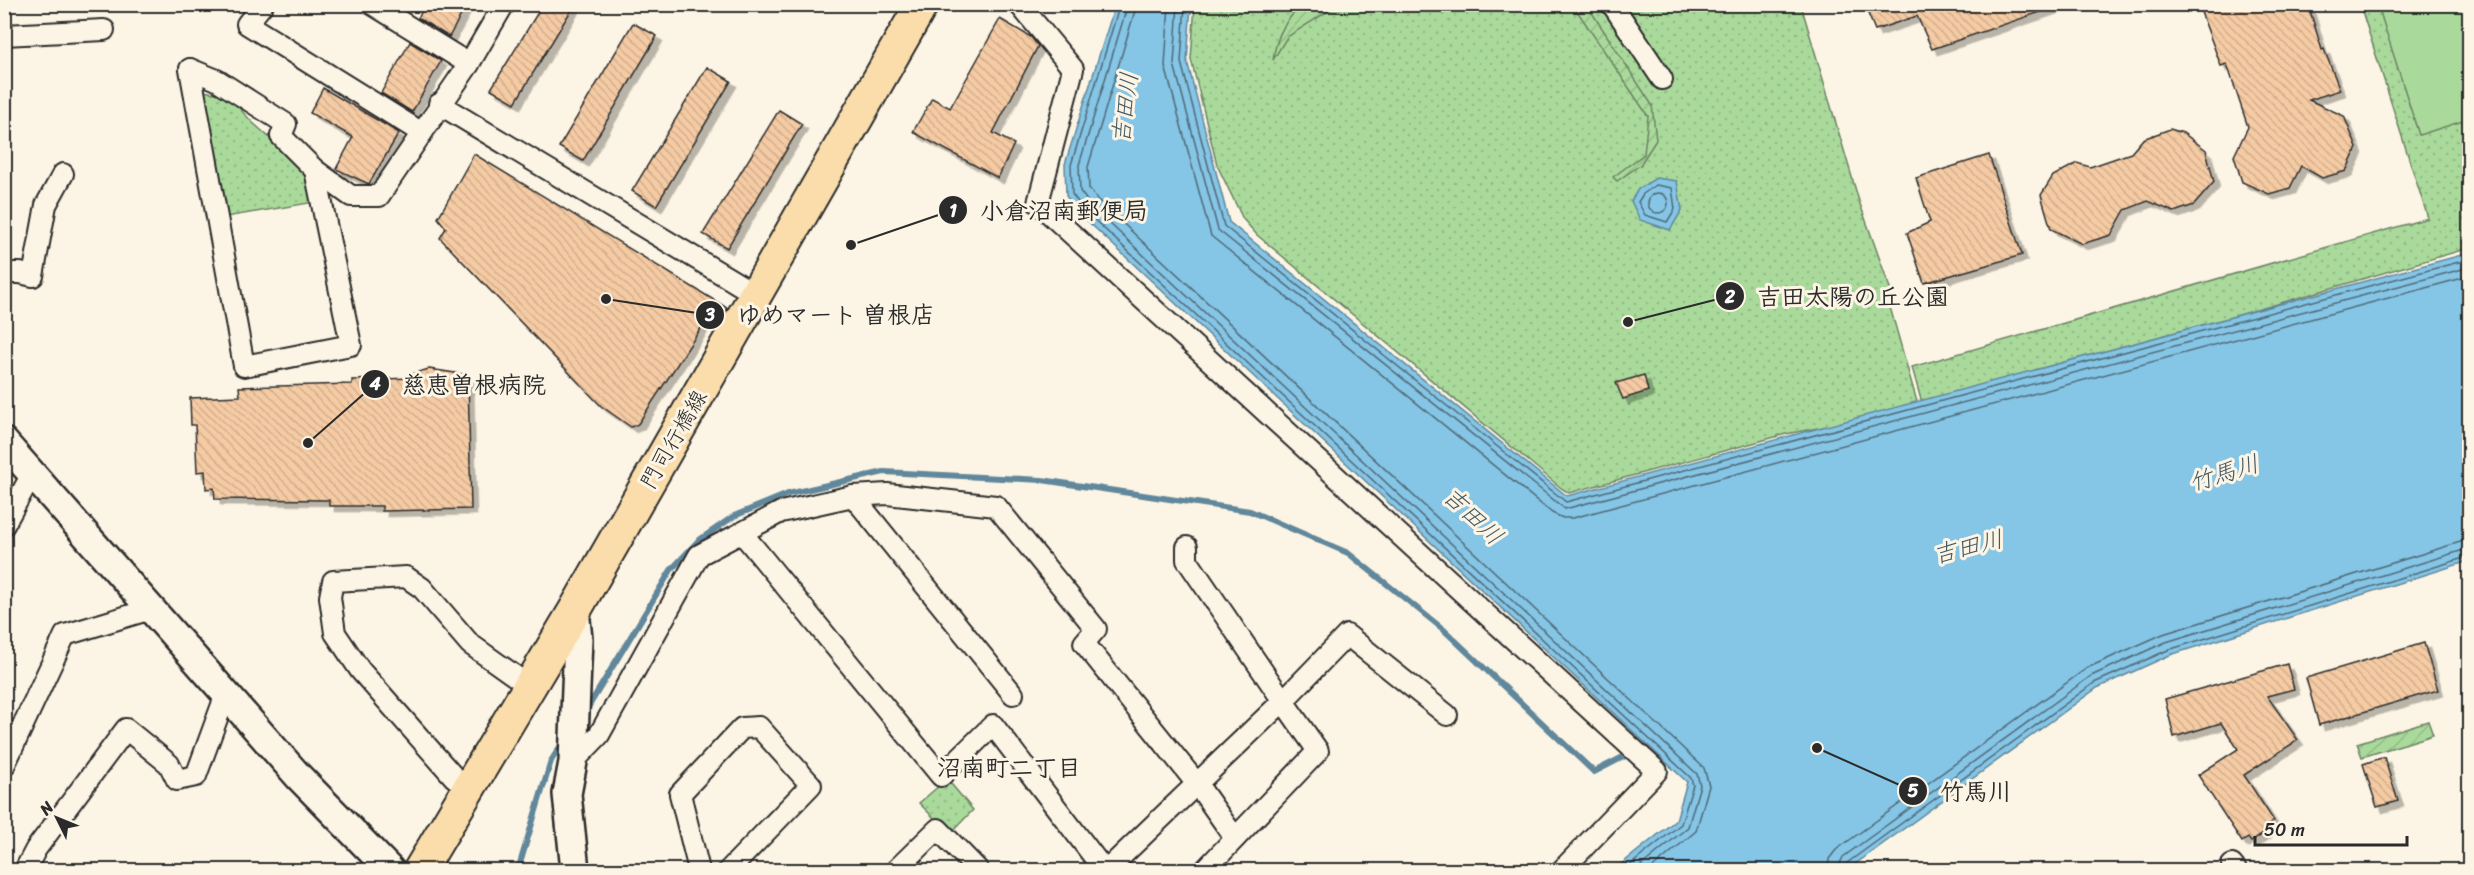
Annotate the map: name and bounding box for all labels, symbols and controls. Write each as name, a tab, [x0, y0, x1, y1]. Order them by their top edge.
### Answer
water label: 吉田川	[1100, 70, 1150, 146]
callout: 小倉沼南郵便局	[938, 189, 1160, 231]
text: 小倉沼南郵便局	[980, 190, 1148, 232]
text: 1	[949, 195, 957, 227]
callout: 吉田太陽の丘公園	[1715, 275, 1961, 317]
text: 吉田太陽の丘公園	[1757, 276, 1949, 318]
text: 2	[1724, 281, 1736, 313]
callout: ゆめマート 曽根店	[695, 294, 947, 336]
text: ゆめマート 曽根店	[737, 294, 935, 336]
text: 3	[704, 299, 715, 331]
callout: 慈恵曽根病院	[360, 363, 558, 405]
text: 慈恵曽根病院	[402, 364, 546, 406]
text: 4	[368, 368, 381, 400]
street label: 門司行橋線	[629, 382, 718, 497]
water label: 竹馬川	[2183, 442, 2265, 504]
water label: 吉田川	[1432, 476, 1514, 556]
water label: 吉田川	[1928, 518, 2008, 576]
district label: 沼南町二丁目	[937, 747, 1081, 789]
callout: 竹馬川	[1898, 770, 2024, 812]
text: 竹馬川	[1940, 771, 2012, 813]
text: 5	[1908, 775, 1919, 807]
north arrow	[27, 788, 87, 848]
text: N	[31, 794, 61, 823]
scale bar	[2255, 809, 2406, 847]
text: 50 m	[2264, 814, 2305, 846]

